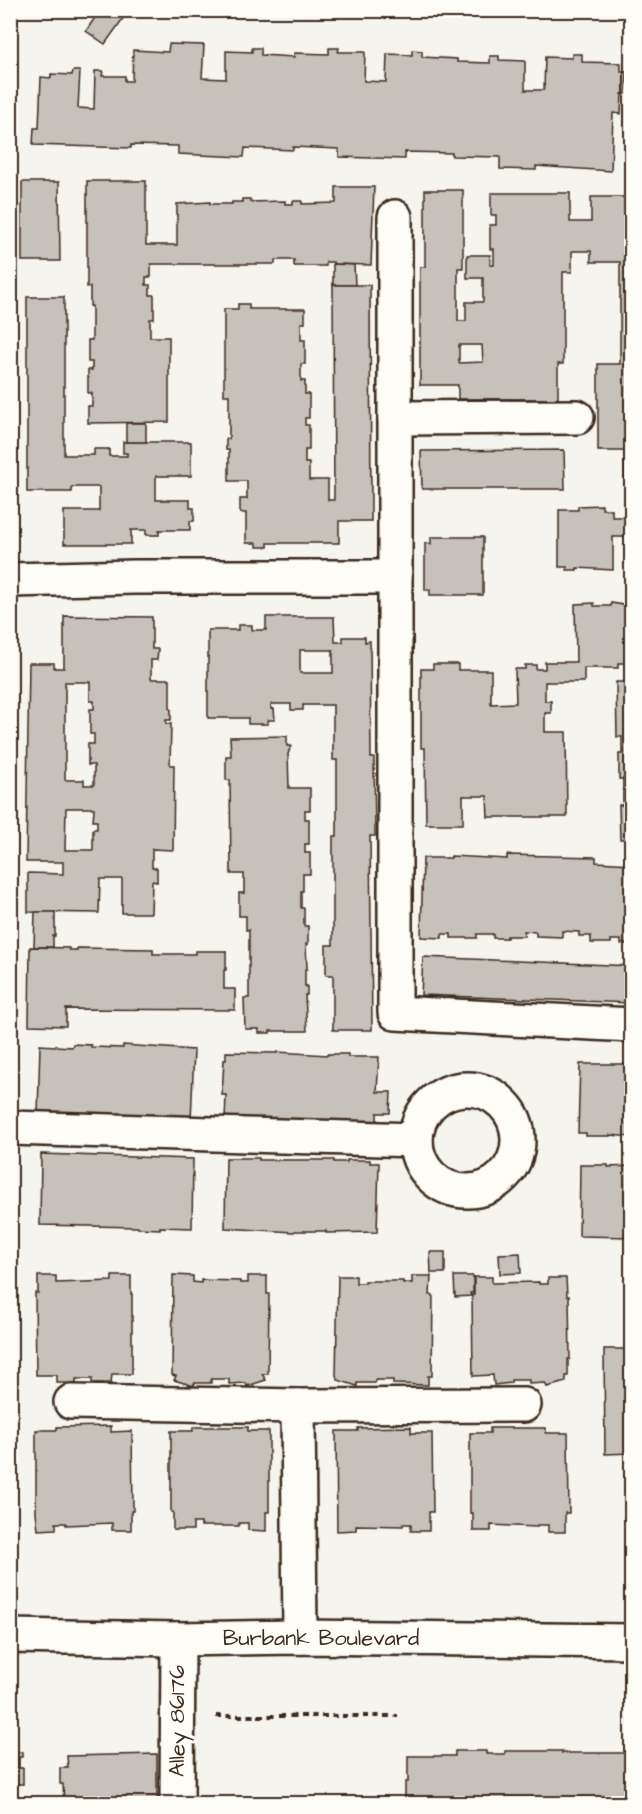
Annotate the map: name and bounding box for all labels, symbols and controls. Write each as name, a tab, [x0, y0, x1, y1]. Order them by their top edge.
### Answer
street label: Burbank Boulevard	[223, 1623, 419, 1654]
street label: Alley 86176	[162, 1665, 194, 1777]

